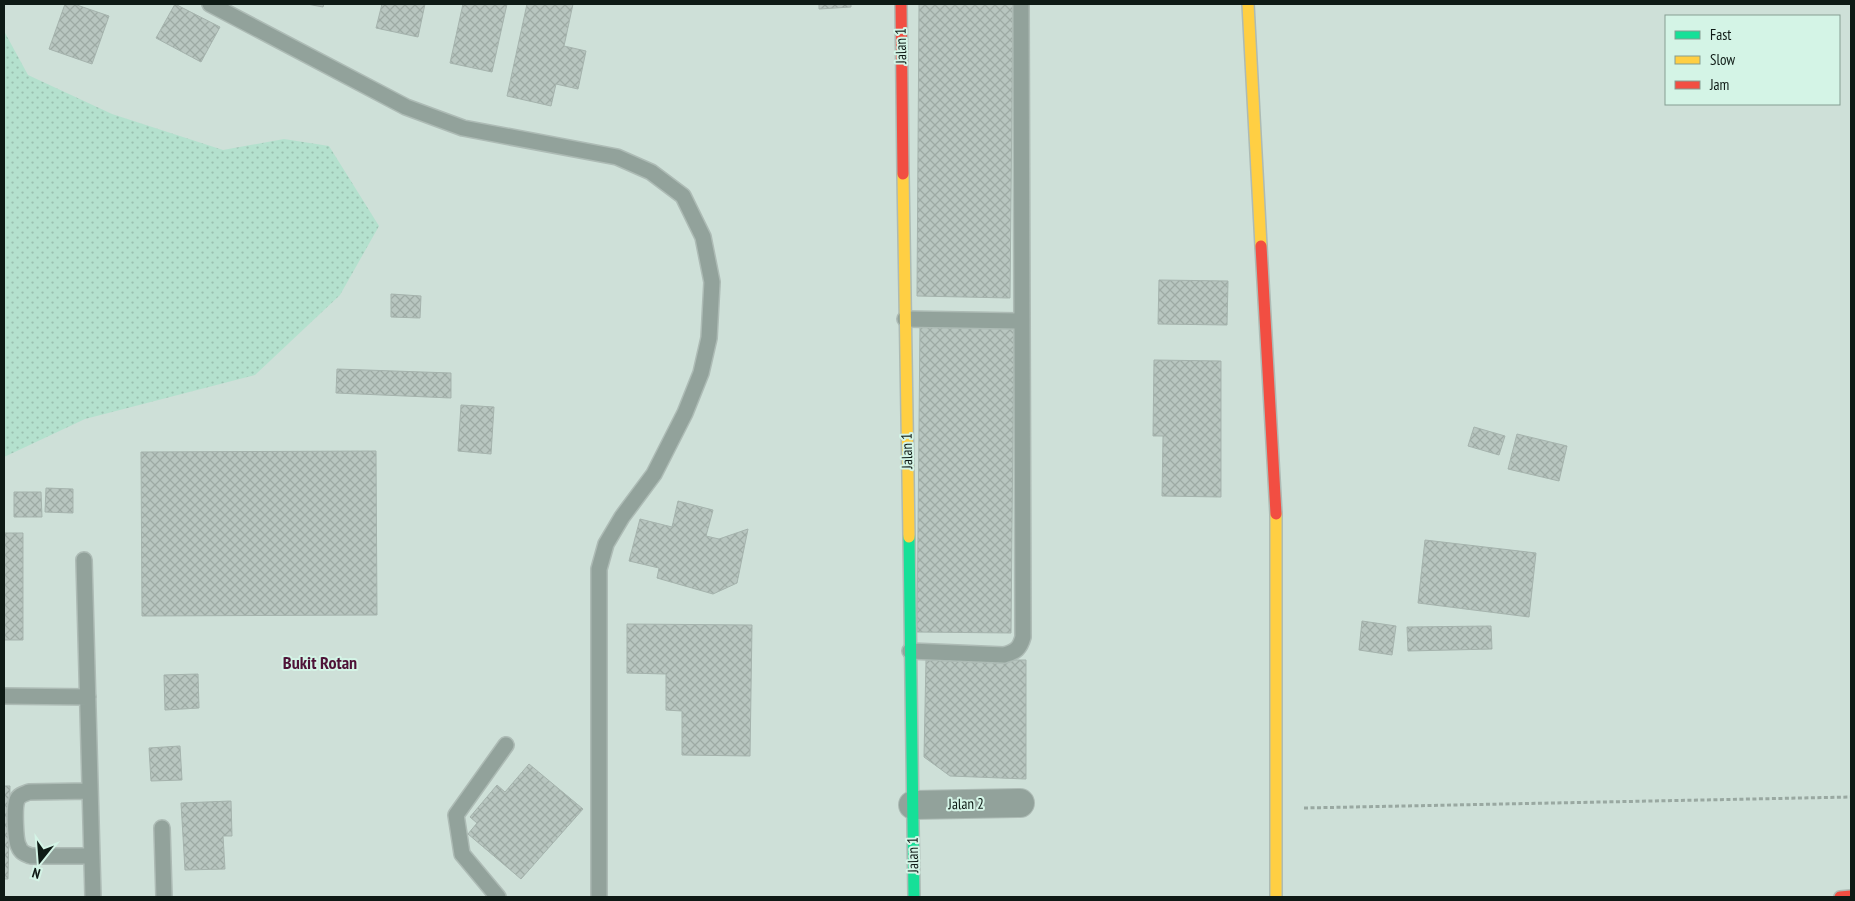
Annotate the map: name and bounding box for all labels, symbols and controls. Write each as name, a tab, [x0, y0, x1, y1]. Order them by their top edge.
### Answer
legend	[1665, 15, 1840, 105]
text: Fast	[1710, 25, 1731, 44]
street label: Jalan 1	[891, 28, 910, 65]
text: Slow	[1710, 50, 1735, 69]
text: Jam	[1709, 75, 1729, 94]
street label: Jalan 1	[897, 433, 916, 470]
district label: Bukit Rotan	[283, 651, 357, 674]
street label: Jalan 2	[947, 794, 984, 813]
north arrow	[15, 836, 65, 886]
street label: Jalan 1	[903, 837, 922, 874]
text: N	[30, 864, 42, 883]

